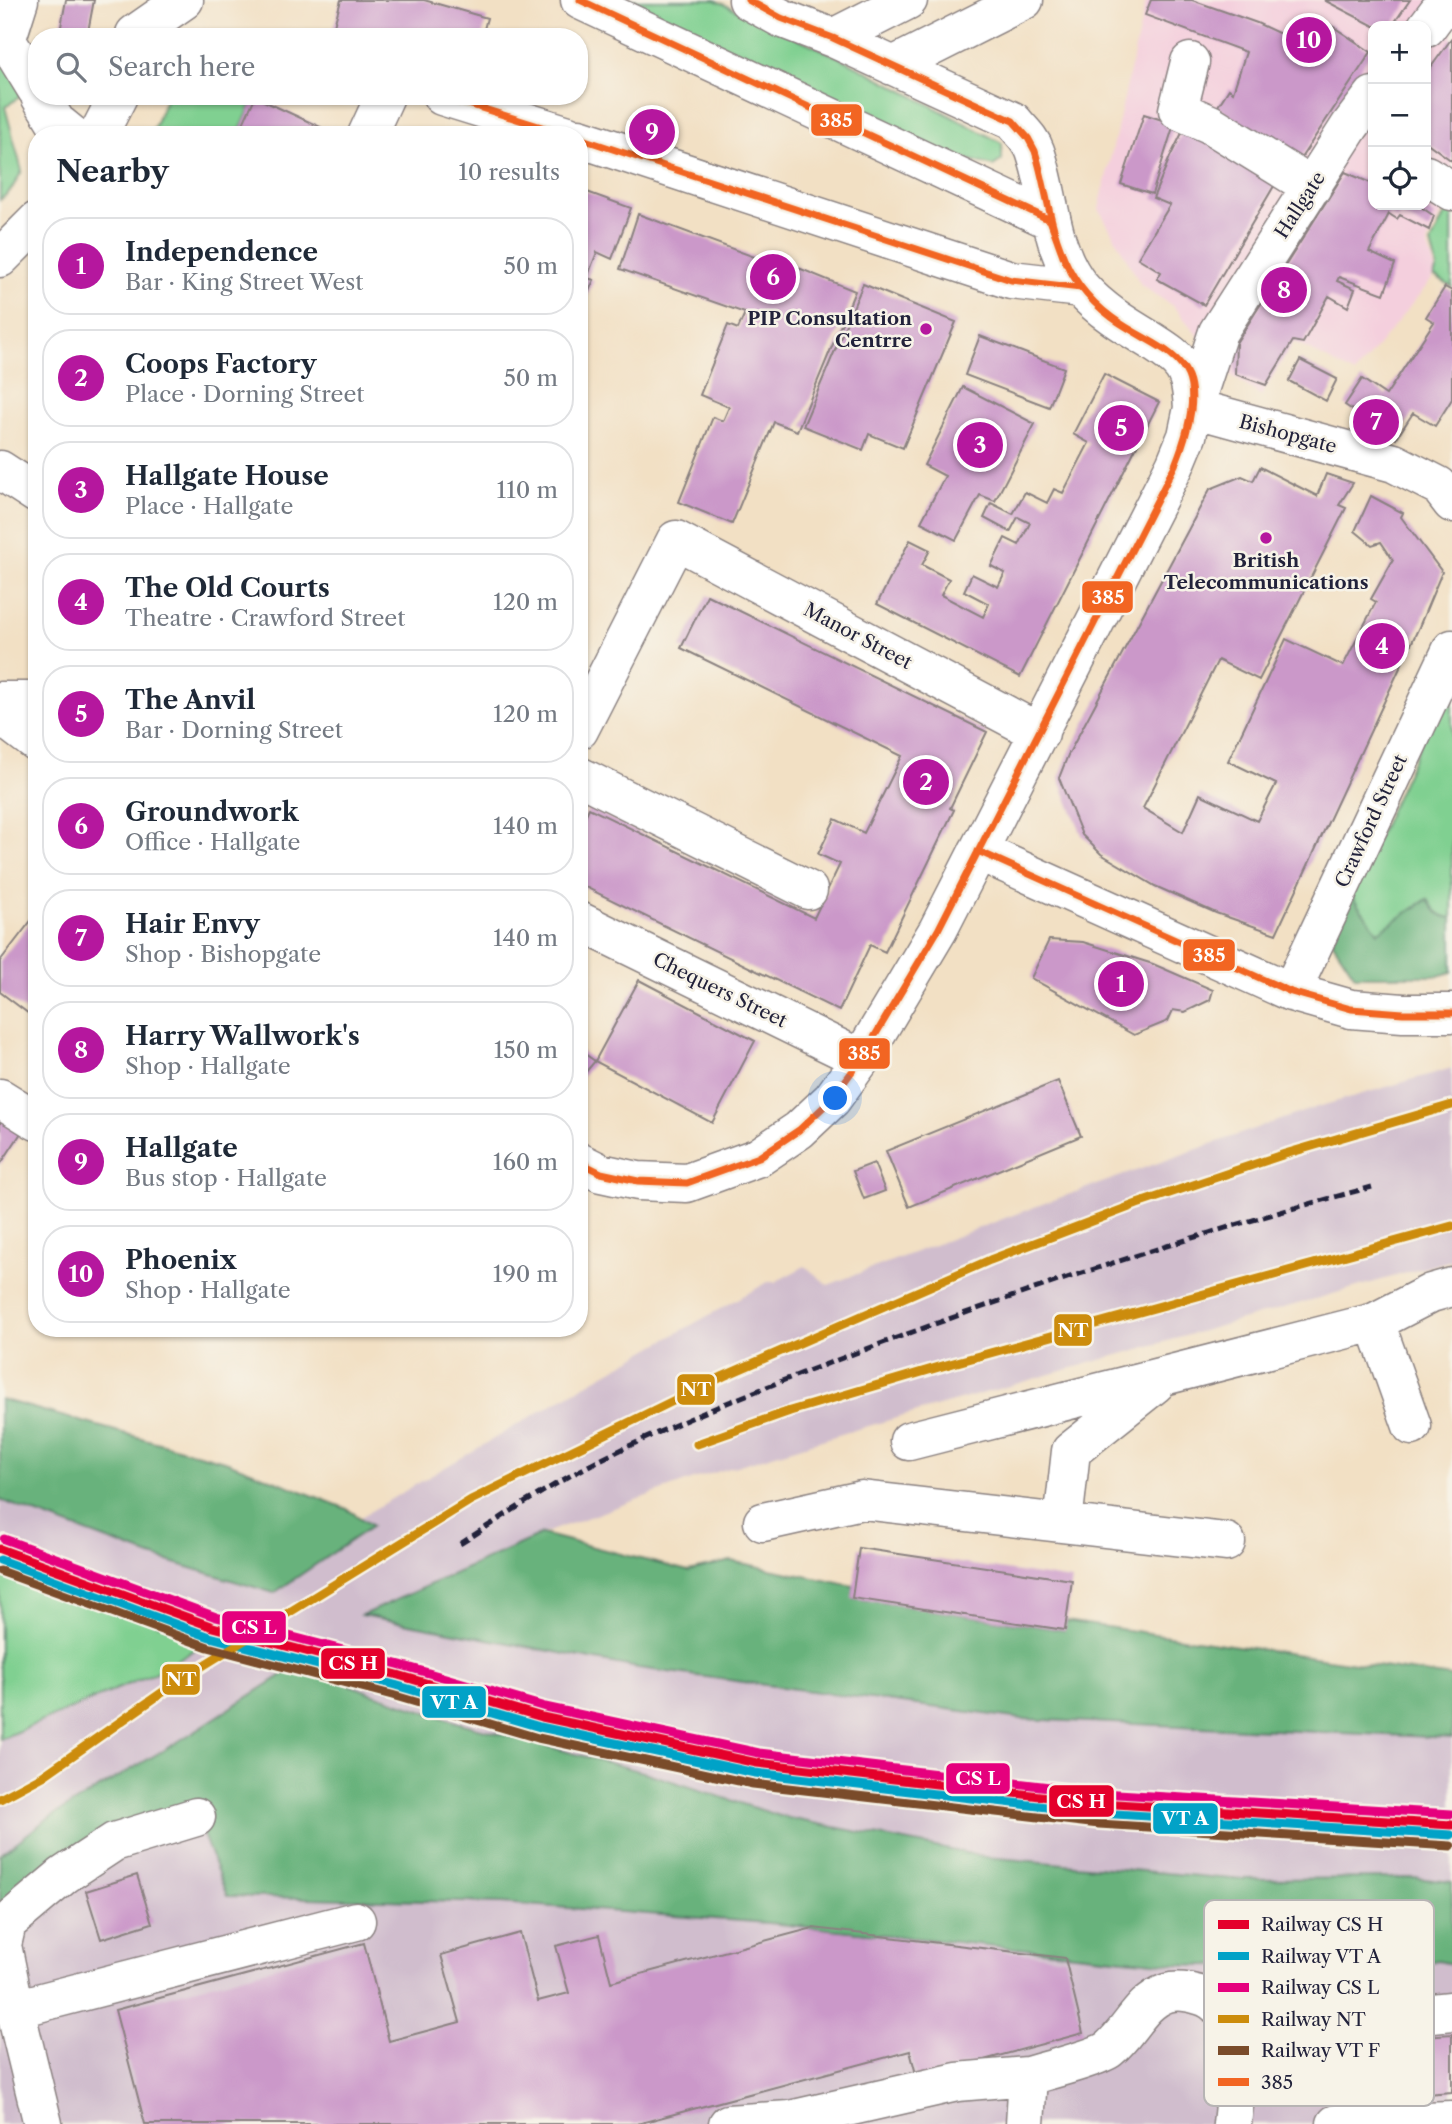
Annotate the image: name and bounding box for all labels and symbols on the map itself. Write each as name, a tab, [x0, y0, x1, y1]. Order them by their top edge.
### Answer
pin: 10	[1286, 14, 1332, 66]
line badge: 385	[810, 103, 863, 137]
pin: 9	[629, 106, 675, 158]
text: 385	[820, 109, 852, 132]
street label: Hallgate	[1270, 167, 1330, 243]
pin: 6	[750, 251, 796, 303]
pin: 8	[1261, 264, 1307, 316]
place label: PIP Consultation Centrre	[747, 307, 912, 352]
marker: PIP Consultation Centrre	[918, 321, 934, 337]
pin: 7	[1353, 396, 1399, 448]
pin: 5	[1098, 402, 1144, 454]
street label: Bishopgate	[1237, 410, 1339, 458]
pin: 3	[957, 419, 1003, 471]
marker: British Telecommunications	[1258, 530, 1274, 546]
place label: British Telecommunications	[1164, 549, 1369, 594]
line badge: 385	[1081, 580, 1134, 614]
text: 385	[1092, 586, 1124, 609]
street label: Manor Street	[800, 598, 916, 674]
pin: 4	[1359, 620, 1405, 672]
street label: Crawford Street	[1330, 751, 1412, 891]
pin: 2	[903, 756, 949, 808]
line badge: 385	[1182, 938, 1236, 972]
text: 385	[1193, 944, 1225, 967]
street label: Chequers Street	[649, 948, 791, 1033]
pin: 1	[1098, 958, 1144, 1010]
line badge: 385	[838, 1037, 891, 1070]
text: 385	[848, 1042, 880, 1065]
your location	[818, 1081, 852, 1115]
line badge: NT	[1053, 1313, 1093, 1347]
text: NT	[1057, 1319, 1089, 1342]
line badge: NT	[676, 1373, 716, 1406]
text: NT	[680, 1378, 712, 1401]
line badge: CS L	[221, 1610, 287, 1644]
text: CS L	[231, 1616, 277, 1639]
line badge: CS H	[320, 1647, 386, 1680]
text: CS H	[328, 1652, 378, 1675]
line badge: NT	[161, 1663, 201, 1696]
text: NT	[165, 1668, 197, 1691]
line badge: VT A	[421, 1685, 487, 1719]
text: VT A	[429, 1691, 479, 1714]
line badge: CS L	[945, 1762, 1011, 1795]
text: CS L	[955, 1767, 1001, 1790]
line badge: CS H	[1048, 1784, 1115, 1818]
text: CS H	[1056, 1790, 1106, 1813]
line badge: VT A	[1152, 1802, 1219, 1835]
text: VT A	[1160, 1807, 1210, 1830]
legend	[1204, 1900, 1434, 2106]
text: Railway CS H	[1261, 1913, 1383, 1936]
text: Railway VT A	[1261, 1945, 1382, 1968]
text: Railway CS L	[1261, 1976, 1380, 1999]
text: Railway NT	[1261, 2008, 1367, 2031]
text: Railway VT F	[1261, 2039, 1380, 2062]
text: 385	[1261, 2071, 1293, 2094]

